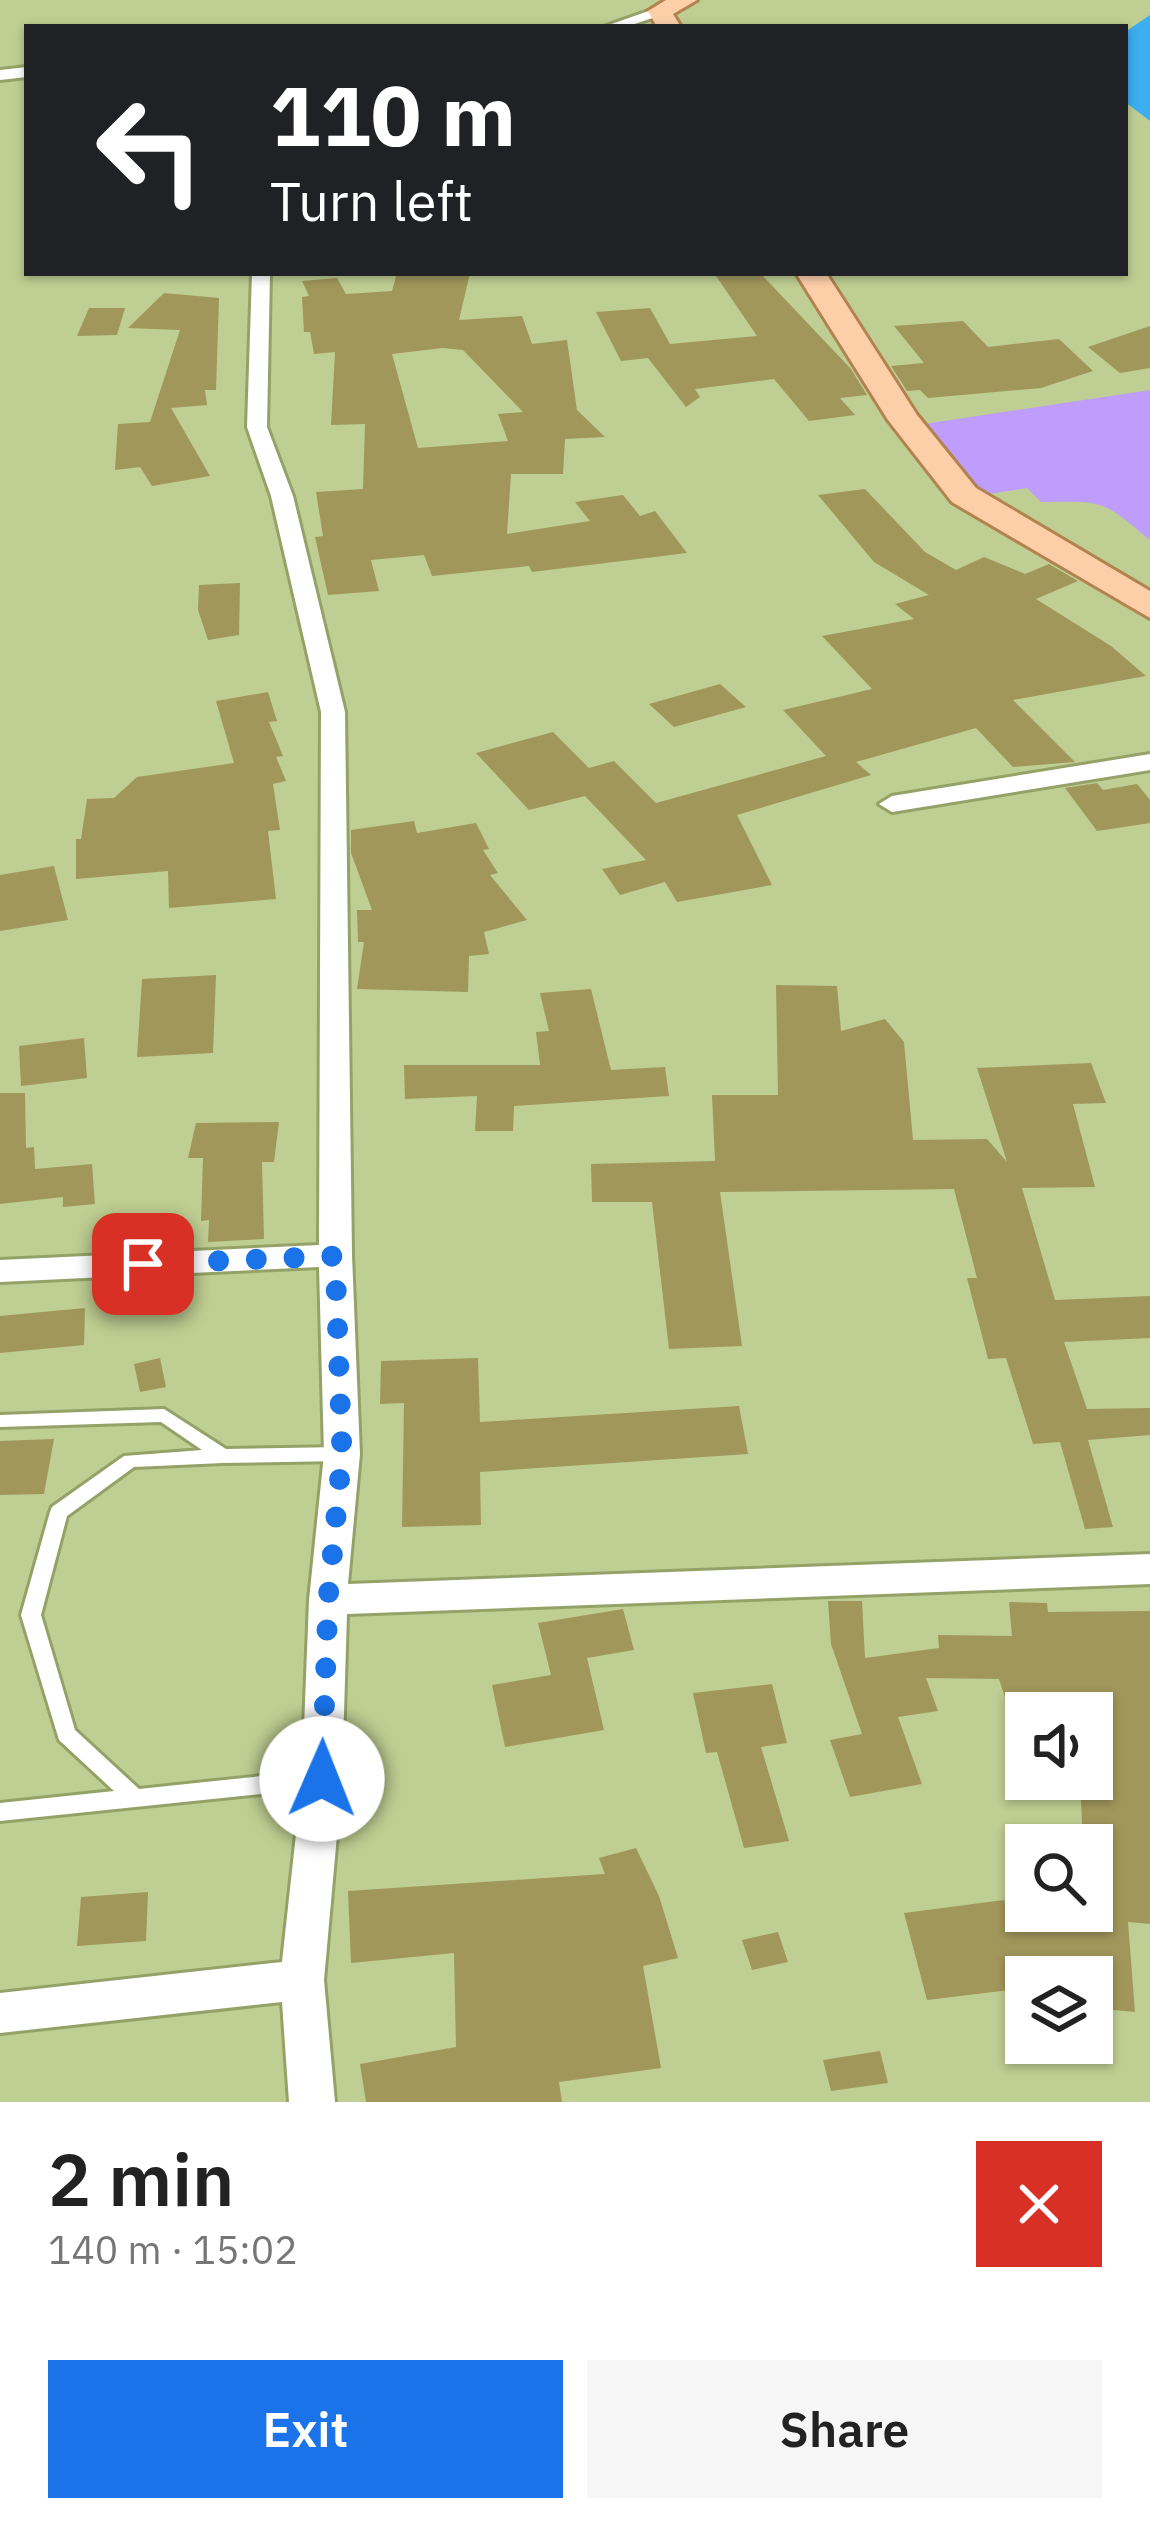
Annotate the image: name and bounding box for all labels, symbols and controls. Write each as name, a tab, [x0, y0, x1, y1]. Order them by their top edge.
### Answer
text: 110 m	[270, 60, 516, 169]
icon: left	[72, 72, 228, 228]
text: Turn left	[270, 166, 473, 236]
pin	[92, 1213, 194, 1315]
icon: arrive	[110, 1231, 176, 1297]
map controls	[1005, 1692, 1113, 2064]
button: sound	[1005, 1692, 1113, 1800]
position arrow	[259, 1716, 385, 1842]
button: search	[1005, 1824, 1113, 1932]
button: layers	[1005, 1956, 1113, 2064]
text: 2 min	[48, 2132, 234, 2226]
button: close	[976, 2141, 1102, 2267]
text: 140 m · 15:02	[48, 2224, 298, 2275]
button: Exit	[48, 2360, 563, 2498]
button: Share	[587, 2360, 1102, 2498]

